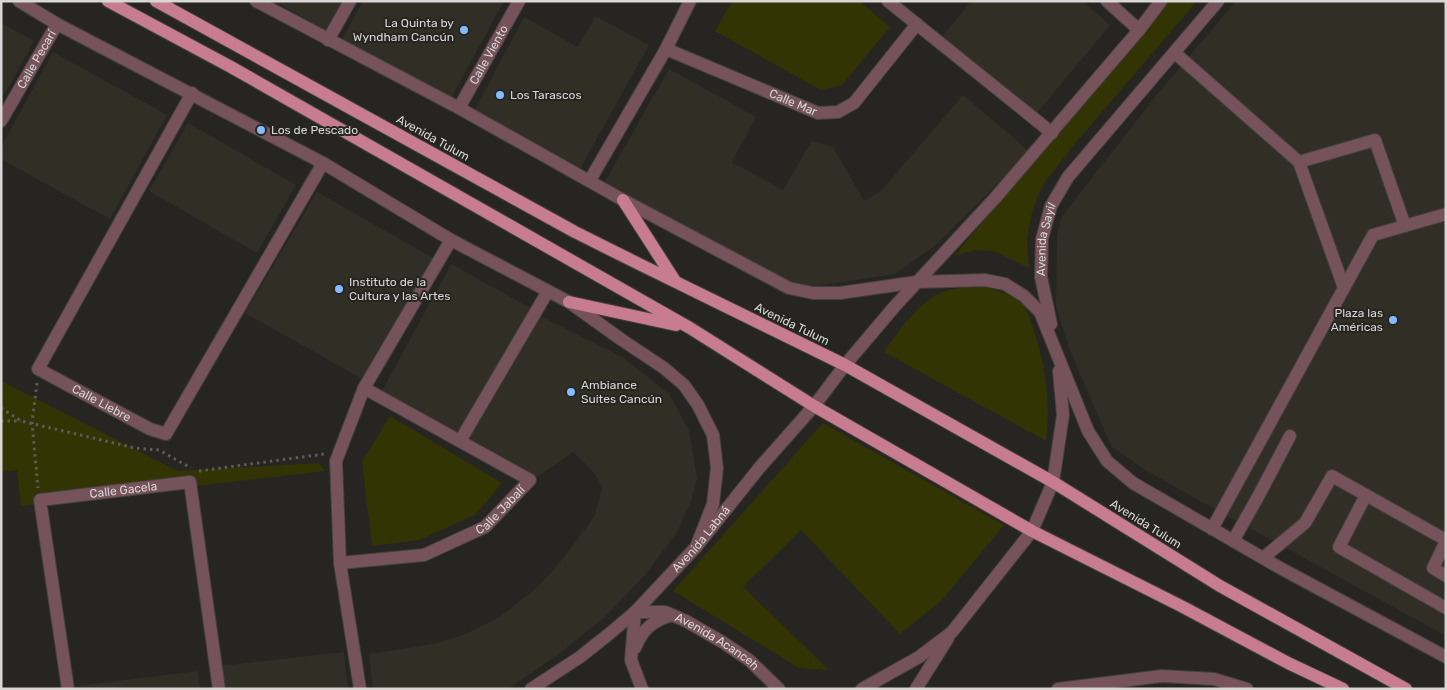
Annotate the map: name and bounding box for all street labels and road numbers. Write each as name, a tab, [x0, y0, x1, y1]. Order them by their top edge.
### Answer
street label: Calle Viento	[467, 22, 511, 87]
street label: Calle Pecarí	[14, 27, 59, 91]
street label: Calle Mar	[767, 86, 820, 119]
street label: Avenida Tulum	[394, 112, 472, 164]
street label: Avenida Sayil	[1034, 200, 1059, 276]
street label: Avenida Tulum	[752, 300, 832, 348]
street label: Calle Liebre	[70, 381, 134, 425]
street label: Calle Gacela	[89, 479, 158, 501]
street label: Calle Jabalí	[473, 482, 528, 537]
street label: Avenida Tulum	[1108, 496, 1184, 552]
street label: Avenida Labná	[669, 503, 733, 575]
street label: Avenida Acanceh	[673, 610, 762, 673]

